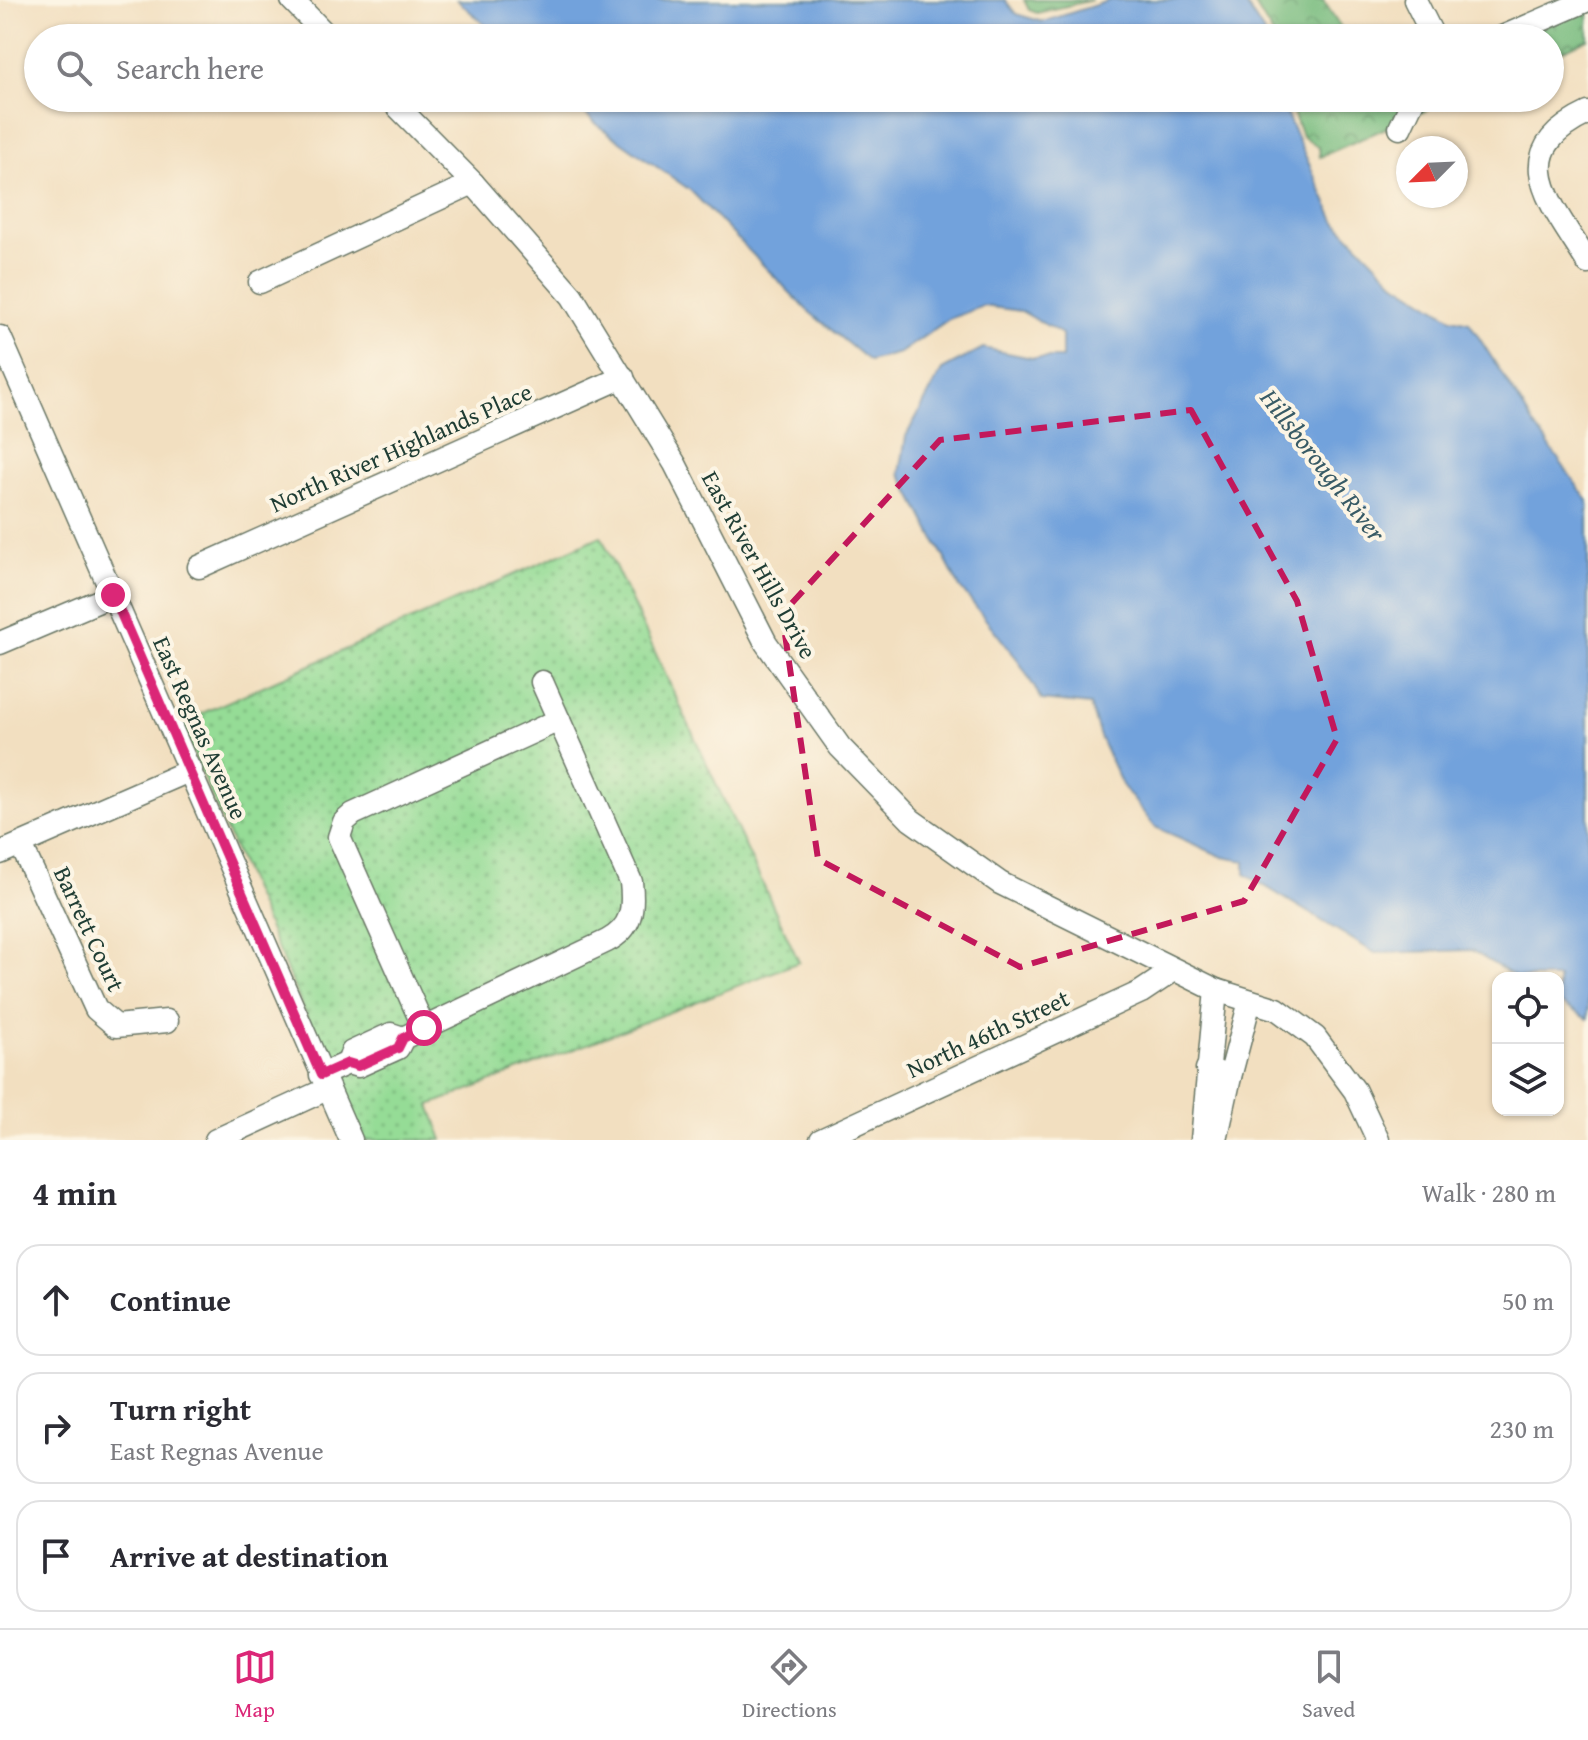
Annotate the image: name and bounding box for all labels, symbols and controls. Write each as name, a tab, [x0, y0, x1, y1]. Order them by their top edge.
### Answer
search box	[24, 24, 1564, 112]
icon: search	[52, 46, 96, 90]
text: Search here	[116, 46, 264, 90]
north arrow	[1396, 136, 1468, 208]
street label: North River Highlands Place	[264, 374, 537, 521]
water label: Hillsborough River	[1251, 379, 1396, 551]
street label: East River Hills Drive	[693, 464, 826, 665]
route end	[95, 577, 131, 613]
street label: East Regnas Avenue	[144, 631, 257, 825]
street label: Barrett Court	[45, 860, 134, 998]
map controls	[1492, 972, 1564, 1116]
button: locate	[1492, 972, 1564, 1044]
street label: North 46th Street	[901, 980, 1075, 1087]
route start	[406, 1010, 442, 1046]
button: layers	[1492, 1044, 1564, 1116]
text: 4 min	[32, 1168, 117, 1217]
text: Walk · 280 m	[1422, 1173, 1556, 1212]
icon: ahead	[34, 1278, 78, 1322]
text: Continue	[110, 1278, 231, 1322]
text: 50 m	[1502, 1281, 1554, 1320]
text: Turn right	[110, 1387, 251, 1431]
icon: right	[34, 1406, 78, 1450]
text: 230 m	[1489, 1409, 1554, 1448]
text: East Regnas Avenue	[110, 1431, 324, 1470]
icon: arrive	[34, 1534, 78, 1578]
text: Arrive at destination	[110, 1534, 388, 1578]
tab: Map	[233, 1645, 277, 1725]
tab: Directions	[742, 1645, 837, 1725]
tab: Saved	[1302, 1645, 1355, 1725]

